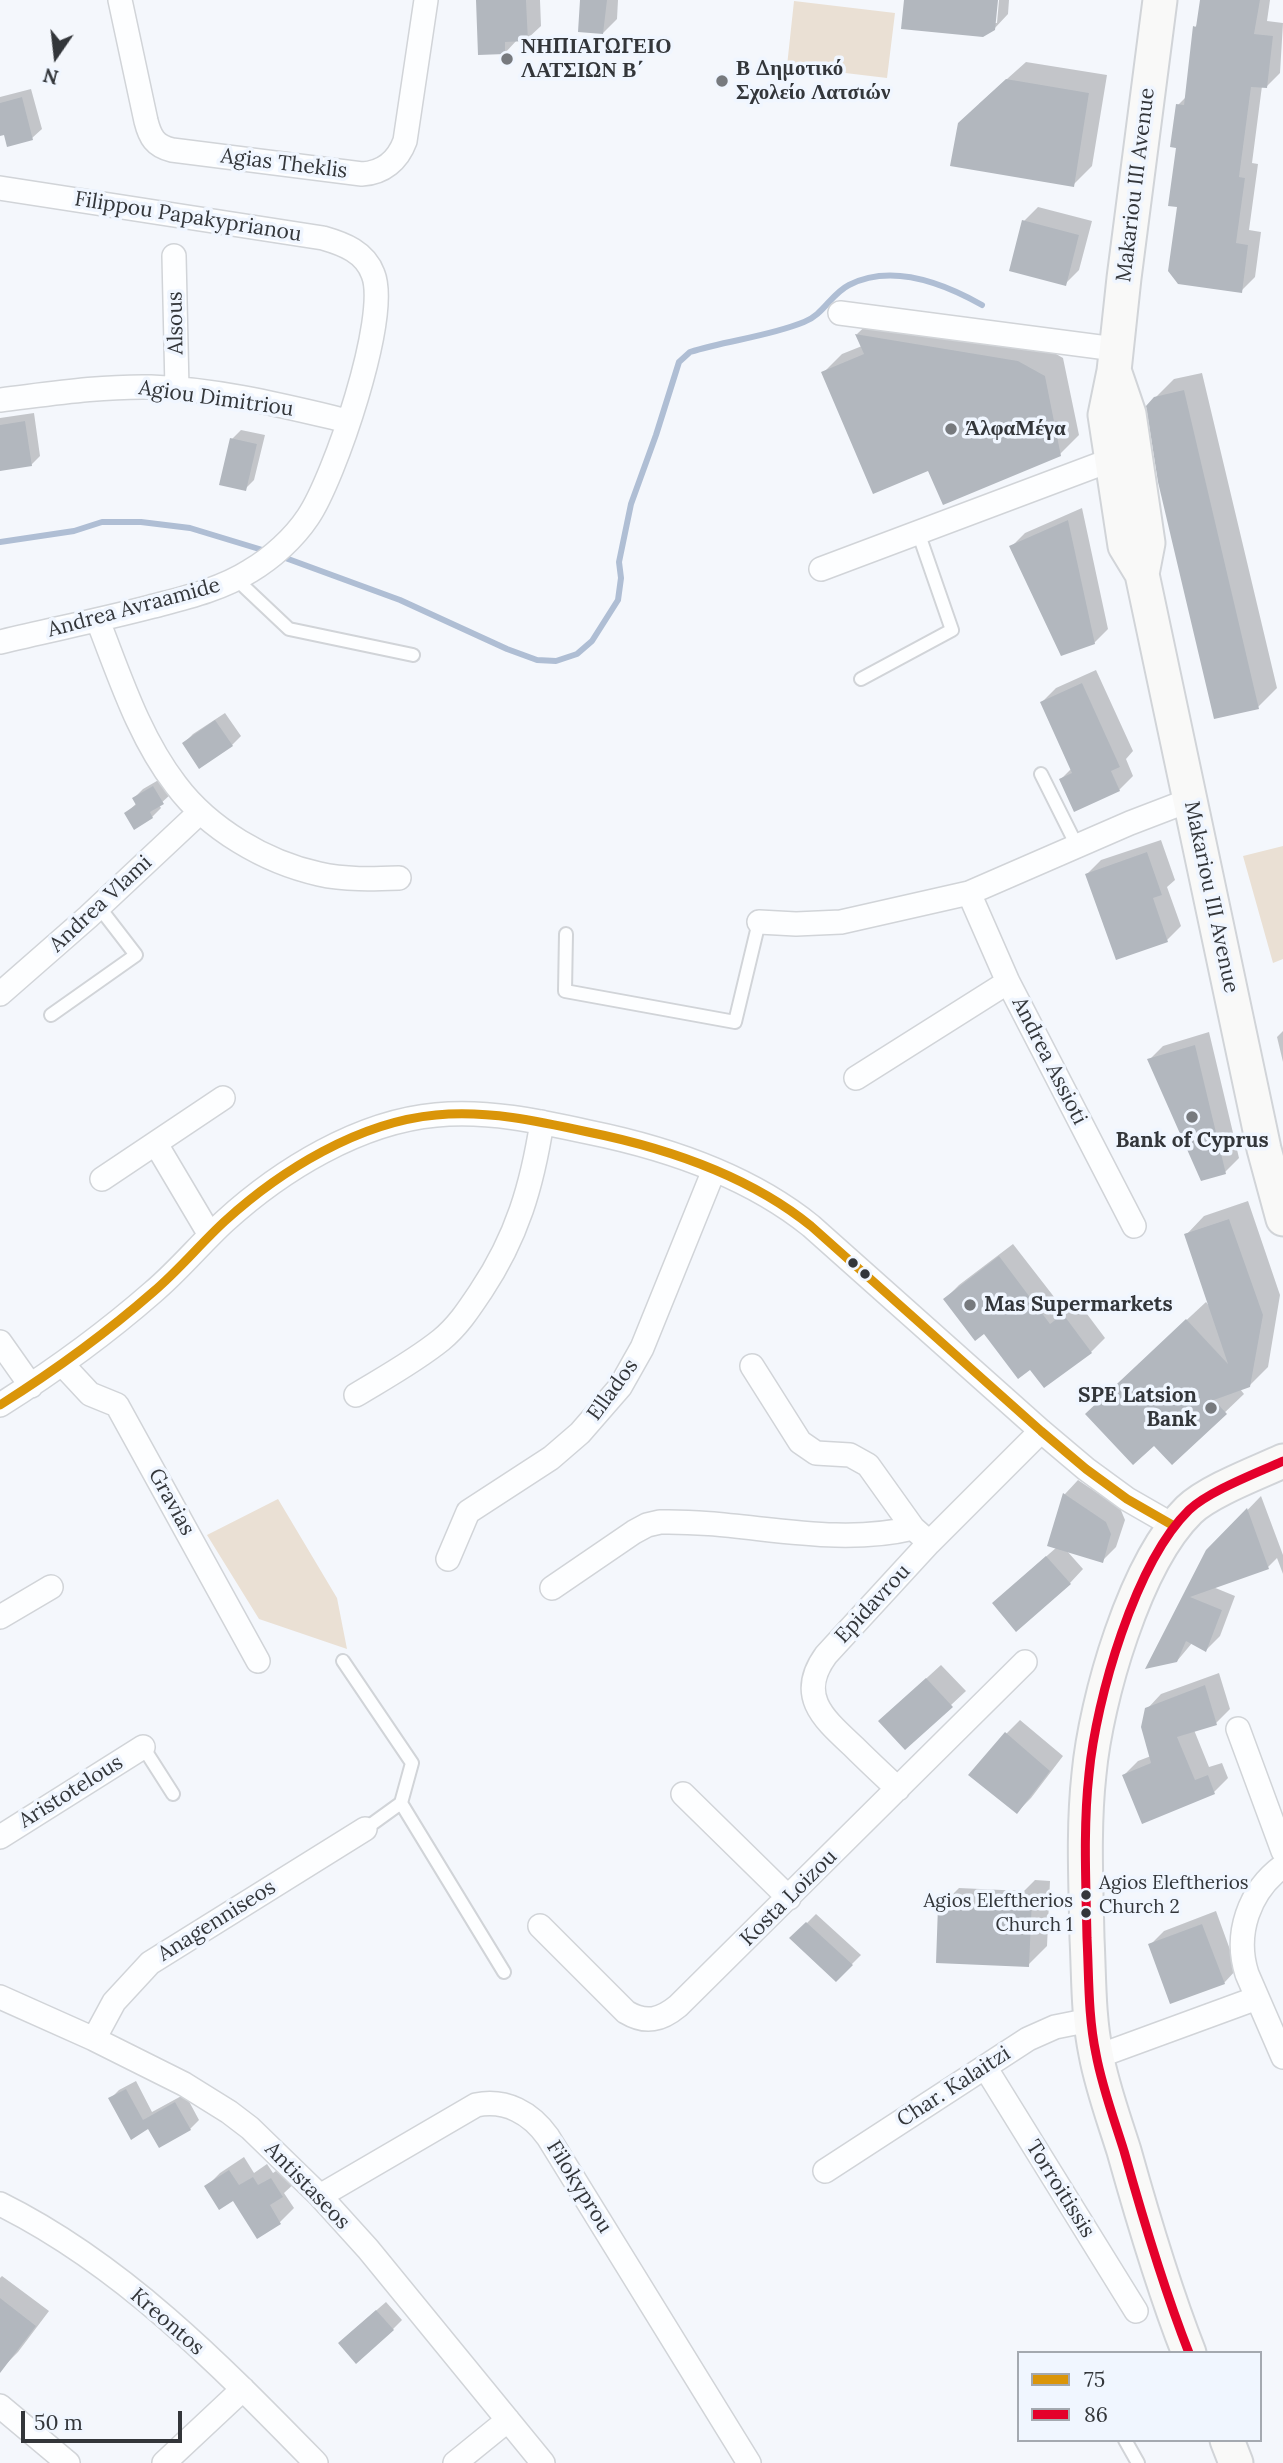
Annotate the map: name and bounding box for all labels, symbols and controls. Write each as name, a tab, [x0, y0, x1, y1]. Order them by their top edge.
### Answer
north arrow	[21, 21, 91, 91]
place label: ΝΗΠΙΑΓΩΓΕΙΟ ΛΑΤΣΙΩΝ Β΄	[521, 34, 671, 84]
marker: ΝΗΠΙΑΓΩΓΕΙΟ ΛΑΤΣΙΩΝ Β΄	[499, 51, 515, 67]
place label: Β Δημοτικό Σχολείο Λατσιών	[736, 56, 890, 106]
text: N	[41, 63, 61, 90]
marker: Β Δημοτικό Σχολείο Λατσιών	[714, 73, 730, 89]
street label: Makariou III Avenue	[1112, 86, 1160, 284]
street label: Agias Theklis	[219, 144, 349, 184]
street label: Filippou Papakyprianou	[73, 187, 303, 247]
street label: Alsous	[163, 291, 189, 355]
street label: Agiou Dimitriou	[137, 376, 295, 422]
place label: ΆλφαΜέγα	[965, 416, 1066, 442]
marker: ΆλφαΜέγα	[943, 421, 959, 437]
street label: Andrea Avraamide	[45, 573, 223, 643]
street label: Makariou III Avenue	[1178, 799, 1244, 995]
street label: Andrea Vlami	[45, 850, 157, 958]
street label: Andrea Assioti	[1006, 993, 1092, 1129]
marker: Bank of Cyprus	[1184, 1109, 1200, 1125]
place label: Bank of Cyprus	[1115, 1128, 1269, 1154]
unlabelled marker	[846, 1256, 860, 1270]
unlabelled marker	[858, 1267, 872, 1281]
place label: Mas Supermarkets	[984, 1292, 1173, 1318]
marker: Mas Supermarkets	[962, 1297, 978, 1313]
street label: Ellados	[582, 1354, 644, 1426]
place label: SPE Latsion Bank	[1078, 1383, 1197, 1433]
marker: SPE Latsion Bank	[1203, 1400, 1219, 1416]
street label: Gravias	[142, 1464, 200, 1540]
street label: Epidavrou	[830, 1559, 916, 1649]
street label: Aristotelous	[14, 1750, 128, 1834]
street label: Kosta Loizou	[735, 1844, 843, 1952]
place label: Agios Eleftherios Church 2	[1099, 1873, 1249, 1917]
street label: Anagenniseos	[153, 1875, 281, 1967]
marker: Agios Eleftherios Church 2	[1079, 1888, 1093, 1902]
place label: Agios Eleftherios Church 1	[923, 1891, 1073, 1935]
marker: Agios Eleftherios Church 1	[1079, 1906, 1093, 1920]
street label: Char. Kalaitzi	[893, 2041, 1015, 2133]
street label: Filokyprou	[541, 2136, 617, 2238]
street label: Torroitissis	[1020, 2136, 1100, 2242]
street label: Antistaseos	[259, 2137, 355, 2235]
street label: Kreontos	[125, 2283, 209, 2361]
legend	[1017, 2351, 1262, 2442]
text: 75	[1084, 2366, 1105, 2393]
scale bar	[24, 2396, 186, 2440]
text: 86	[1084, 2401, 1108, 2428]
text: 50 m	[34, 2409, 83, 2436]

